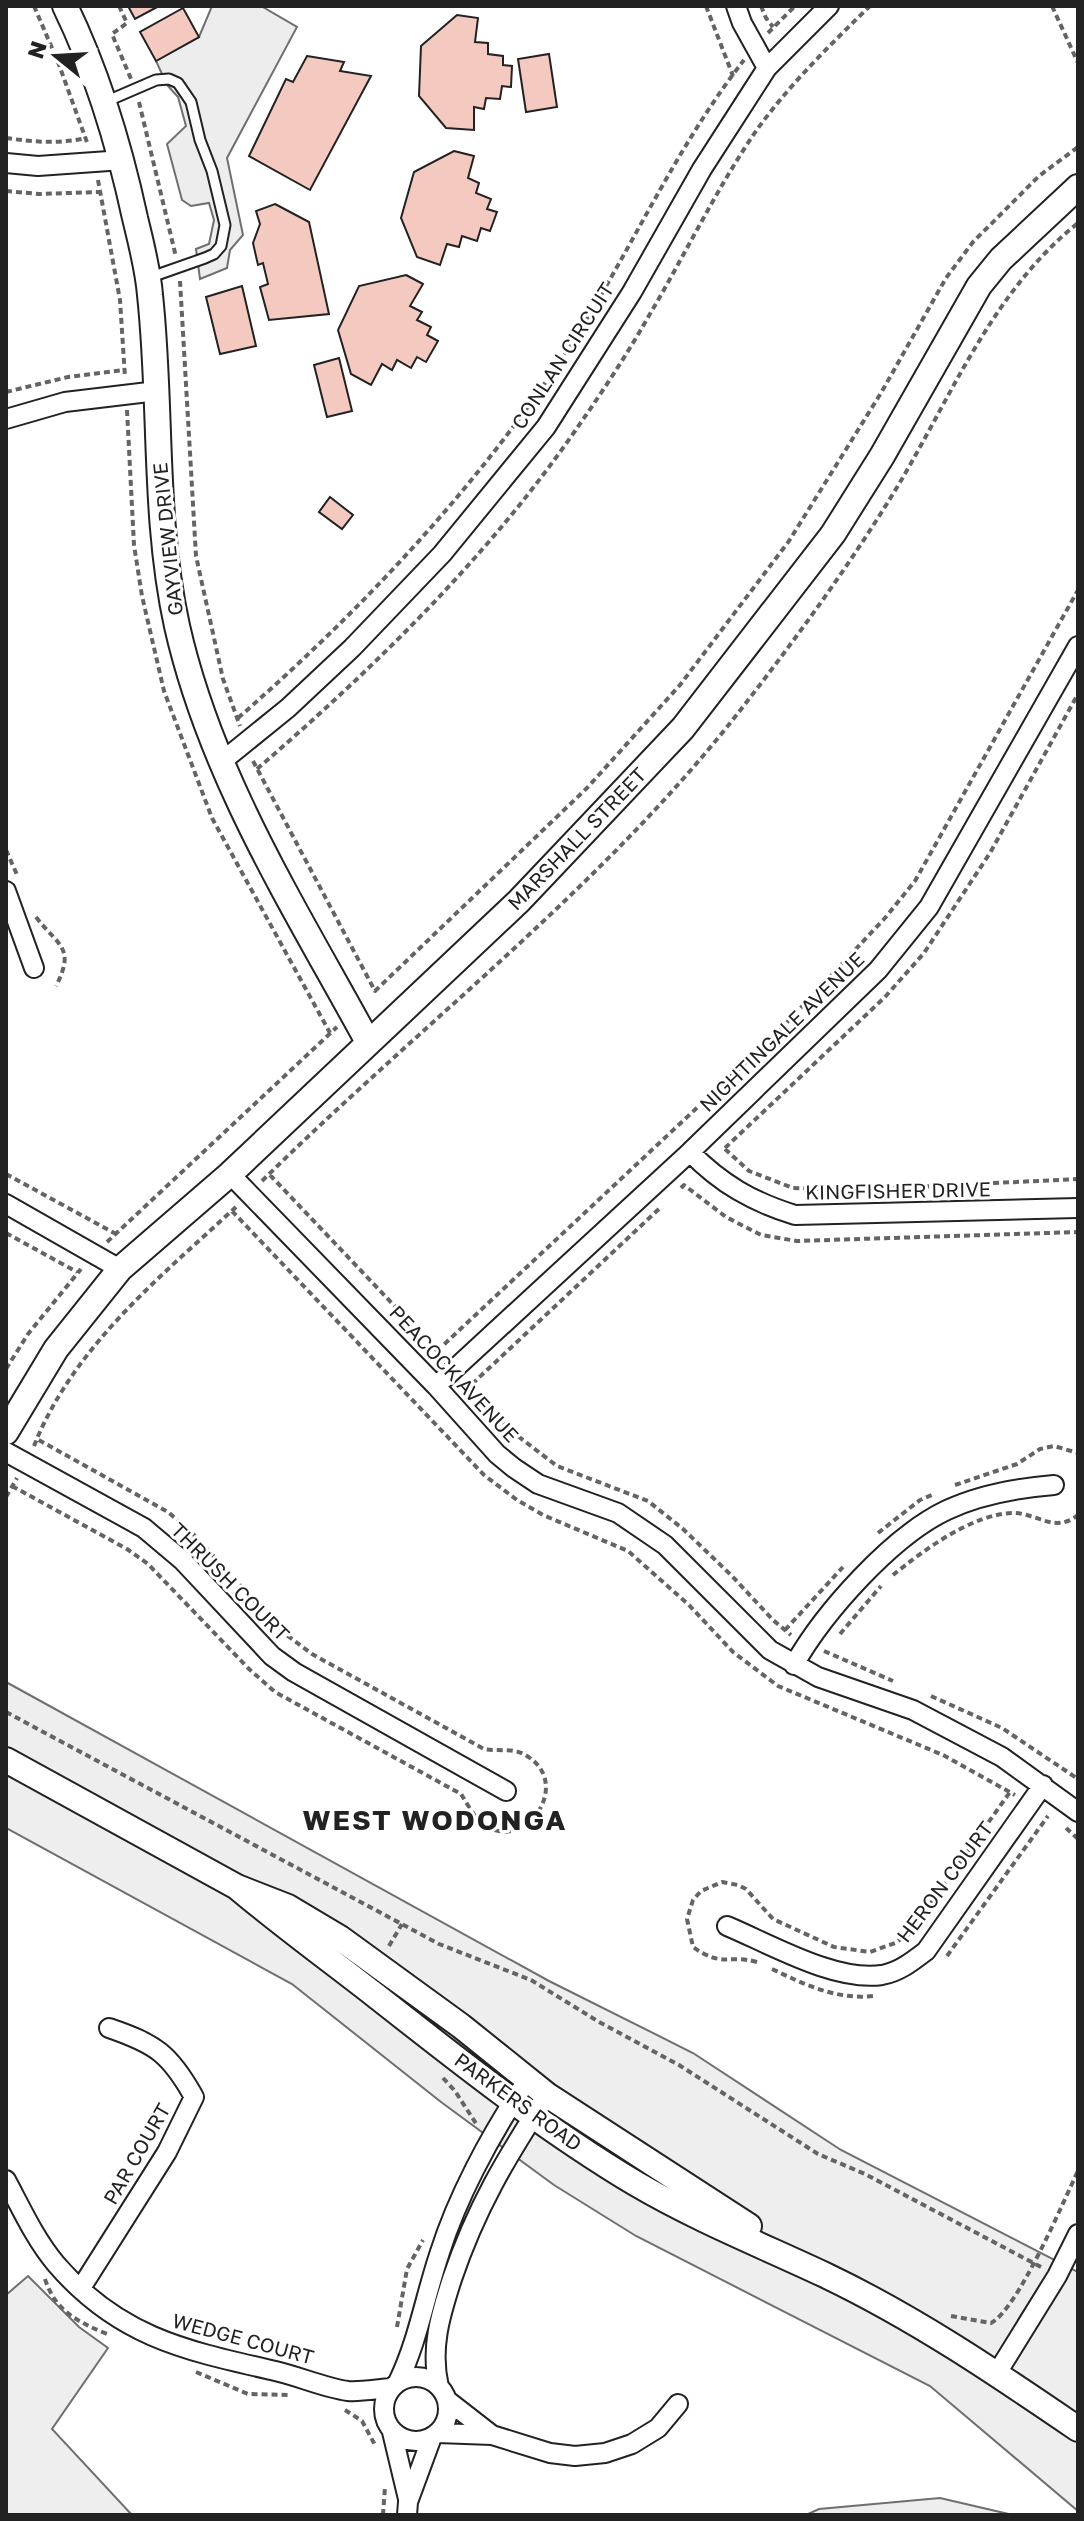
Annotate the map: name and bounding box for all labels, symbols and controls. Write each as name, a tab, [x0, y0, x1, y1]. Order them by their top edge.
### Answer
north arrow	[16, 16, 96, 96]
text: N	[21, 38, 52, 62]
street label: CONLAN CIRCUIT	[506, 278, 618, 433]
street label: GAYVIEW DRIVE	[147, 461, 187, 617]
street label: MARSHALL STREET	[502, 762, 651, 915]
street label: NIGHTINGALE AVENUE	[694, 946, 869, 1116]
street label: KINGFISHER DRIVE	[805, 1176, 991, 1204]
street label: PEACOCK AVENUE	[385, 1300, 524, 1447]
street label: THRUSH COURT	[167, 1517, 295, 1645]
district label: WEST WODONGA	[303, 1803, 567, 1836]
street label: HERON COURT	[891, 1816, 997, 1946]
street label: PARKERS ROAD	[450, 2047, 587, 2155]
street label: PAR COURT	[98, 2099, 175, 2208]
street label: WEDGE COURT	[170, 2308, 317, 2368]

